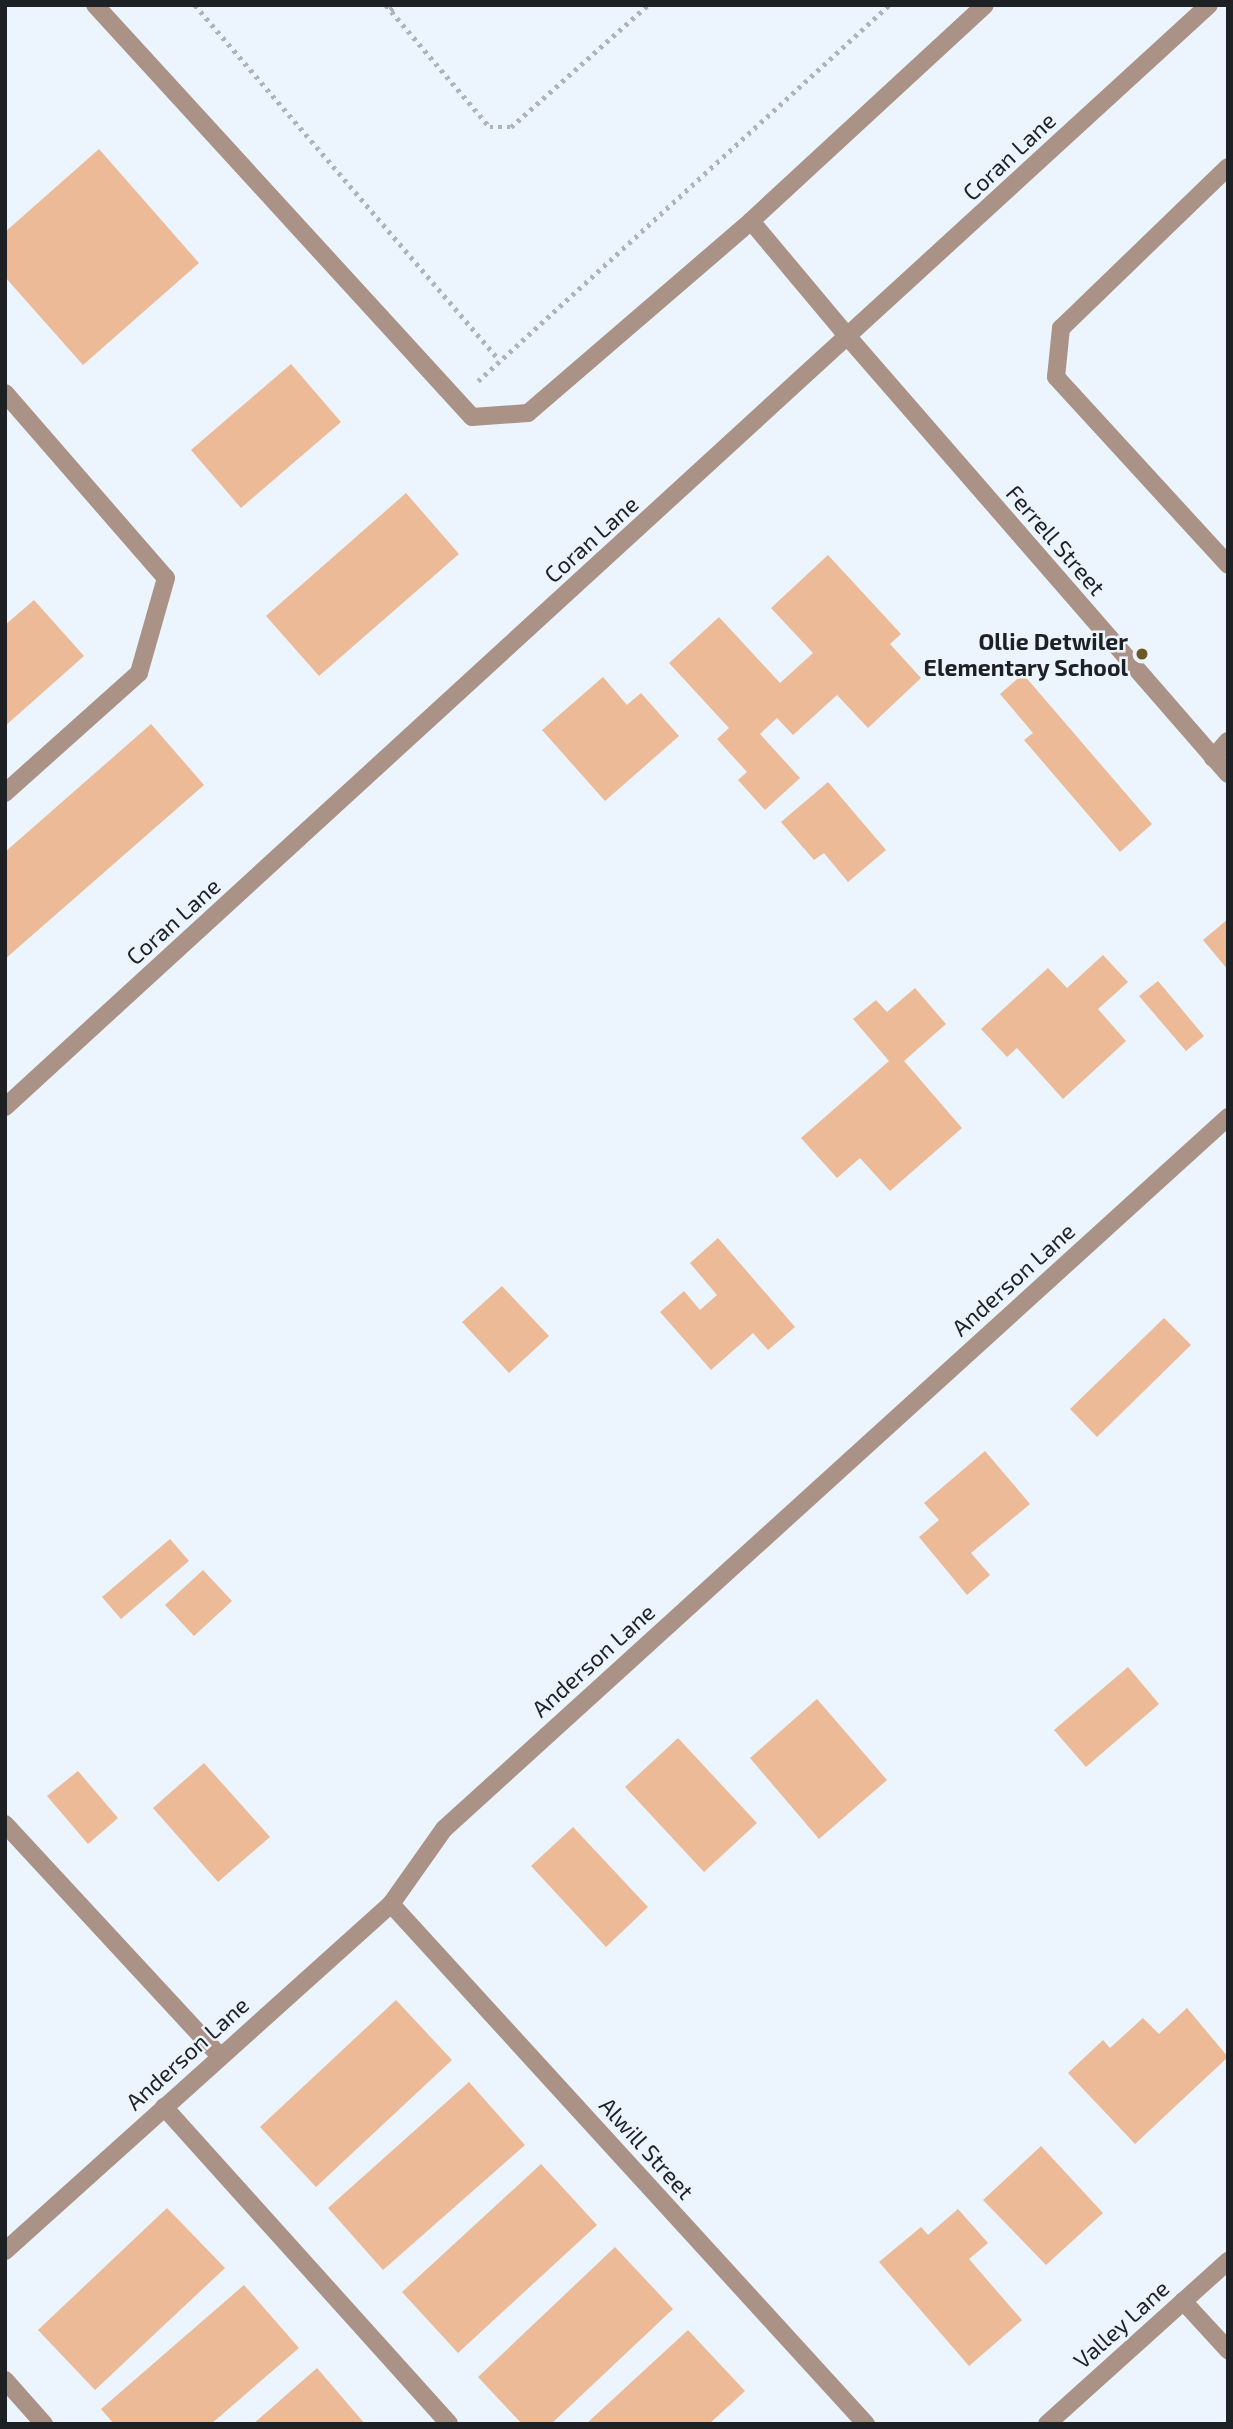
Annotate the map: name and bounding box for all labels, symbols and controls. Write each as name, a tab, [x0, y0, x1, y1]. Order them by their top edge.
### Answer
street label: Coran Lane	[957, 106, 1061, 206]
street label: Ferrell Street	[1000, 479, 1112, 601]
street label: Coran Lane	[538, 490, 644, 588]
place label: Ollie Detwiler Elementary School	[923, 627, 1128, 681]
marker: Ollie Detwiler Elementary School	[1134, 646, 1150, 662]
street label: Coran Lane	[120, 872, 226, 970]
street label: Anderson Lane	[946, 1217, 1080, 1341]
street label: Anderson Lane	[526, 1598, 660, 1722]
street label: Anderson Lane	[120, 1991, 254, 2115]
street label: Alwill Street	[594, 2091, 700, 2205]
street label: Valley Lane	[1067, 2274, 1175, 2374]

